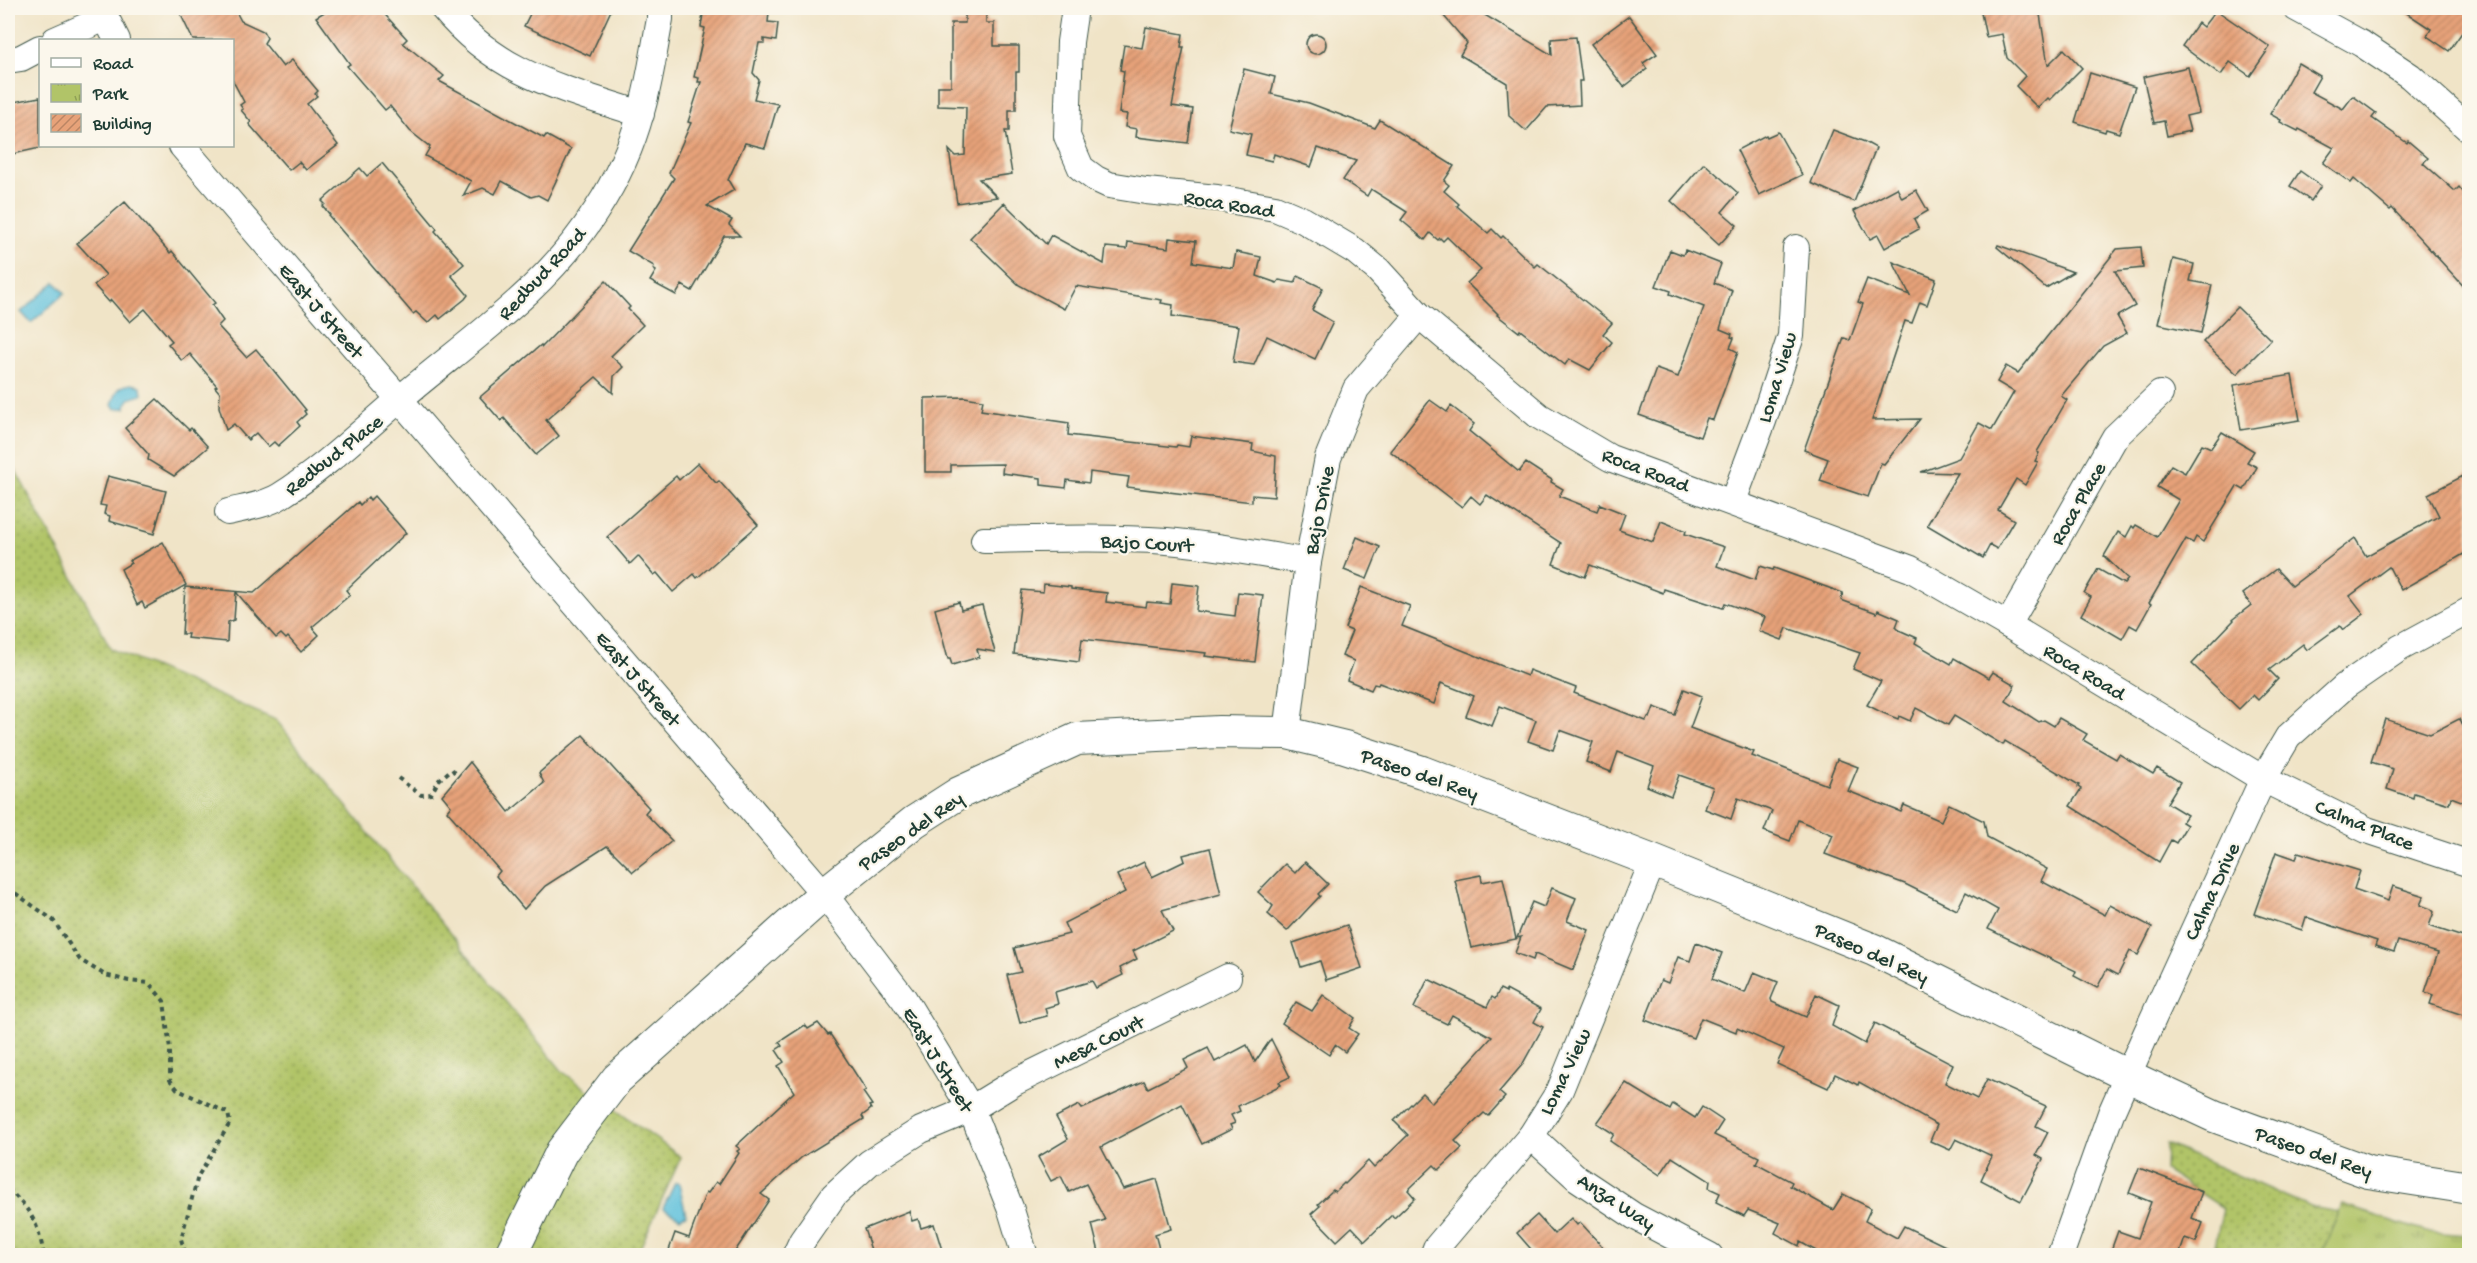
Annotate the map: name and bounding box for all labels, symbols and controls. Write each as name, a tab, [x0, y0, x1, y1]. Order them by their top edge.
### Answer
legend	[39, 39, 234, 147]
text: Road	[93, 55, 134, 76]
text: Park	[92, 85, 129, 106]
text: Building	[92, 115, 152, 136]
street label: Roca Road	[1181, 187, 1277, 226]
street label: Redbud Road	[494, 222, 594, 327]
street label: East J Street	[271, 260, 369, 367]
street label: Loma View	[1754, 329, 1805, 426]
street label: Redbud Place	[281, 410, 390, 503]
street label: Roca Road	[1598, 444, 1694, 501]
street label: Roca Place	[2046, 458, 2114, 551]
street label: Bajo Drive	[1300, 463, 1343, 558]
street label: Bajo Court	[1099, 531, 1196, 561]
street label: East J Street	[588, 628, 686, 735]
street label: Roca Road	[2038, 640, 2130, 709]
street label: Paseo del Rey	[1356, 744, 1481, 808]
street label: Paseo del Rey	[854, 787, 969, 879]
street label: Calma Place	[2310, 796, 2418, 859]
street label: Calma Drive	[2181, 839, 2248, 945]
street label: Paseo del Rey	[1809, 918, 1932, 992]
street label: East J Street	[895, 1004, 978, 1120]
street label: Mesa Court	[1050, 1010, 1151, 1077]
street label: Loma View	[1535, 1024, 1599, 1120]
street label: Paseo del Rey	[2250, 1122, 2375, 1186]
street label: Anza Way	[1571, 1169, 1659, 1238]

